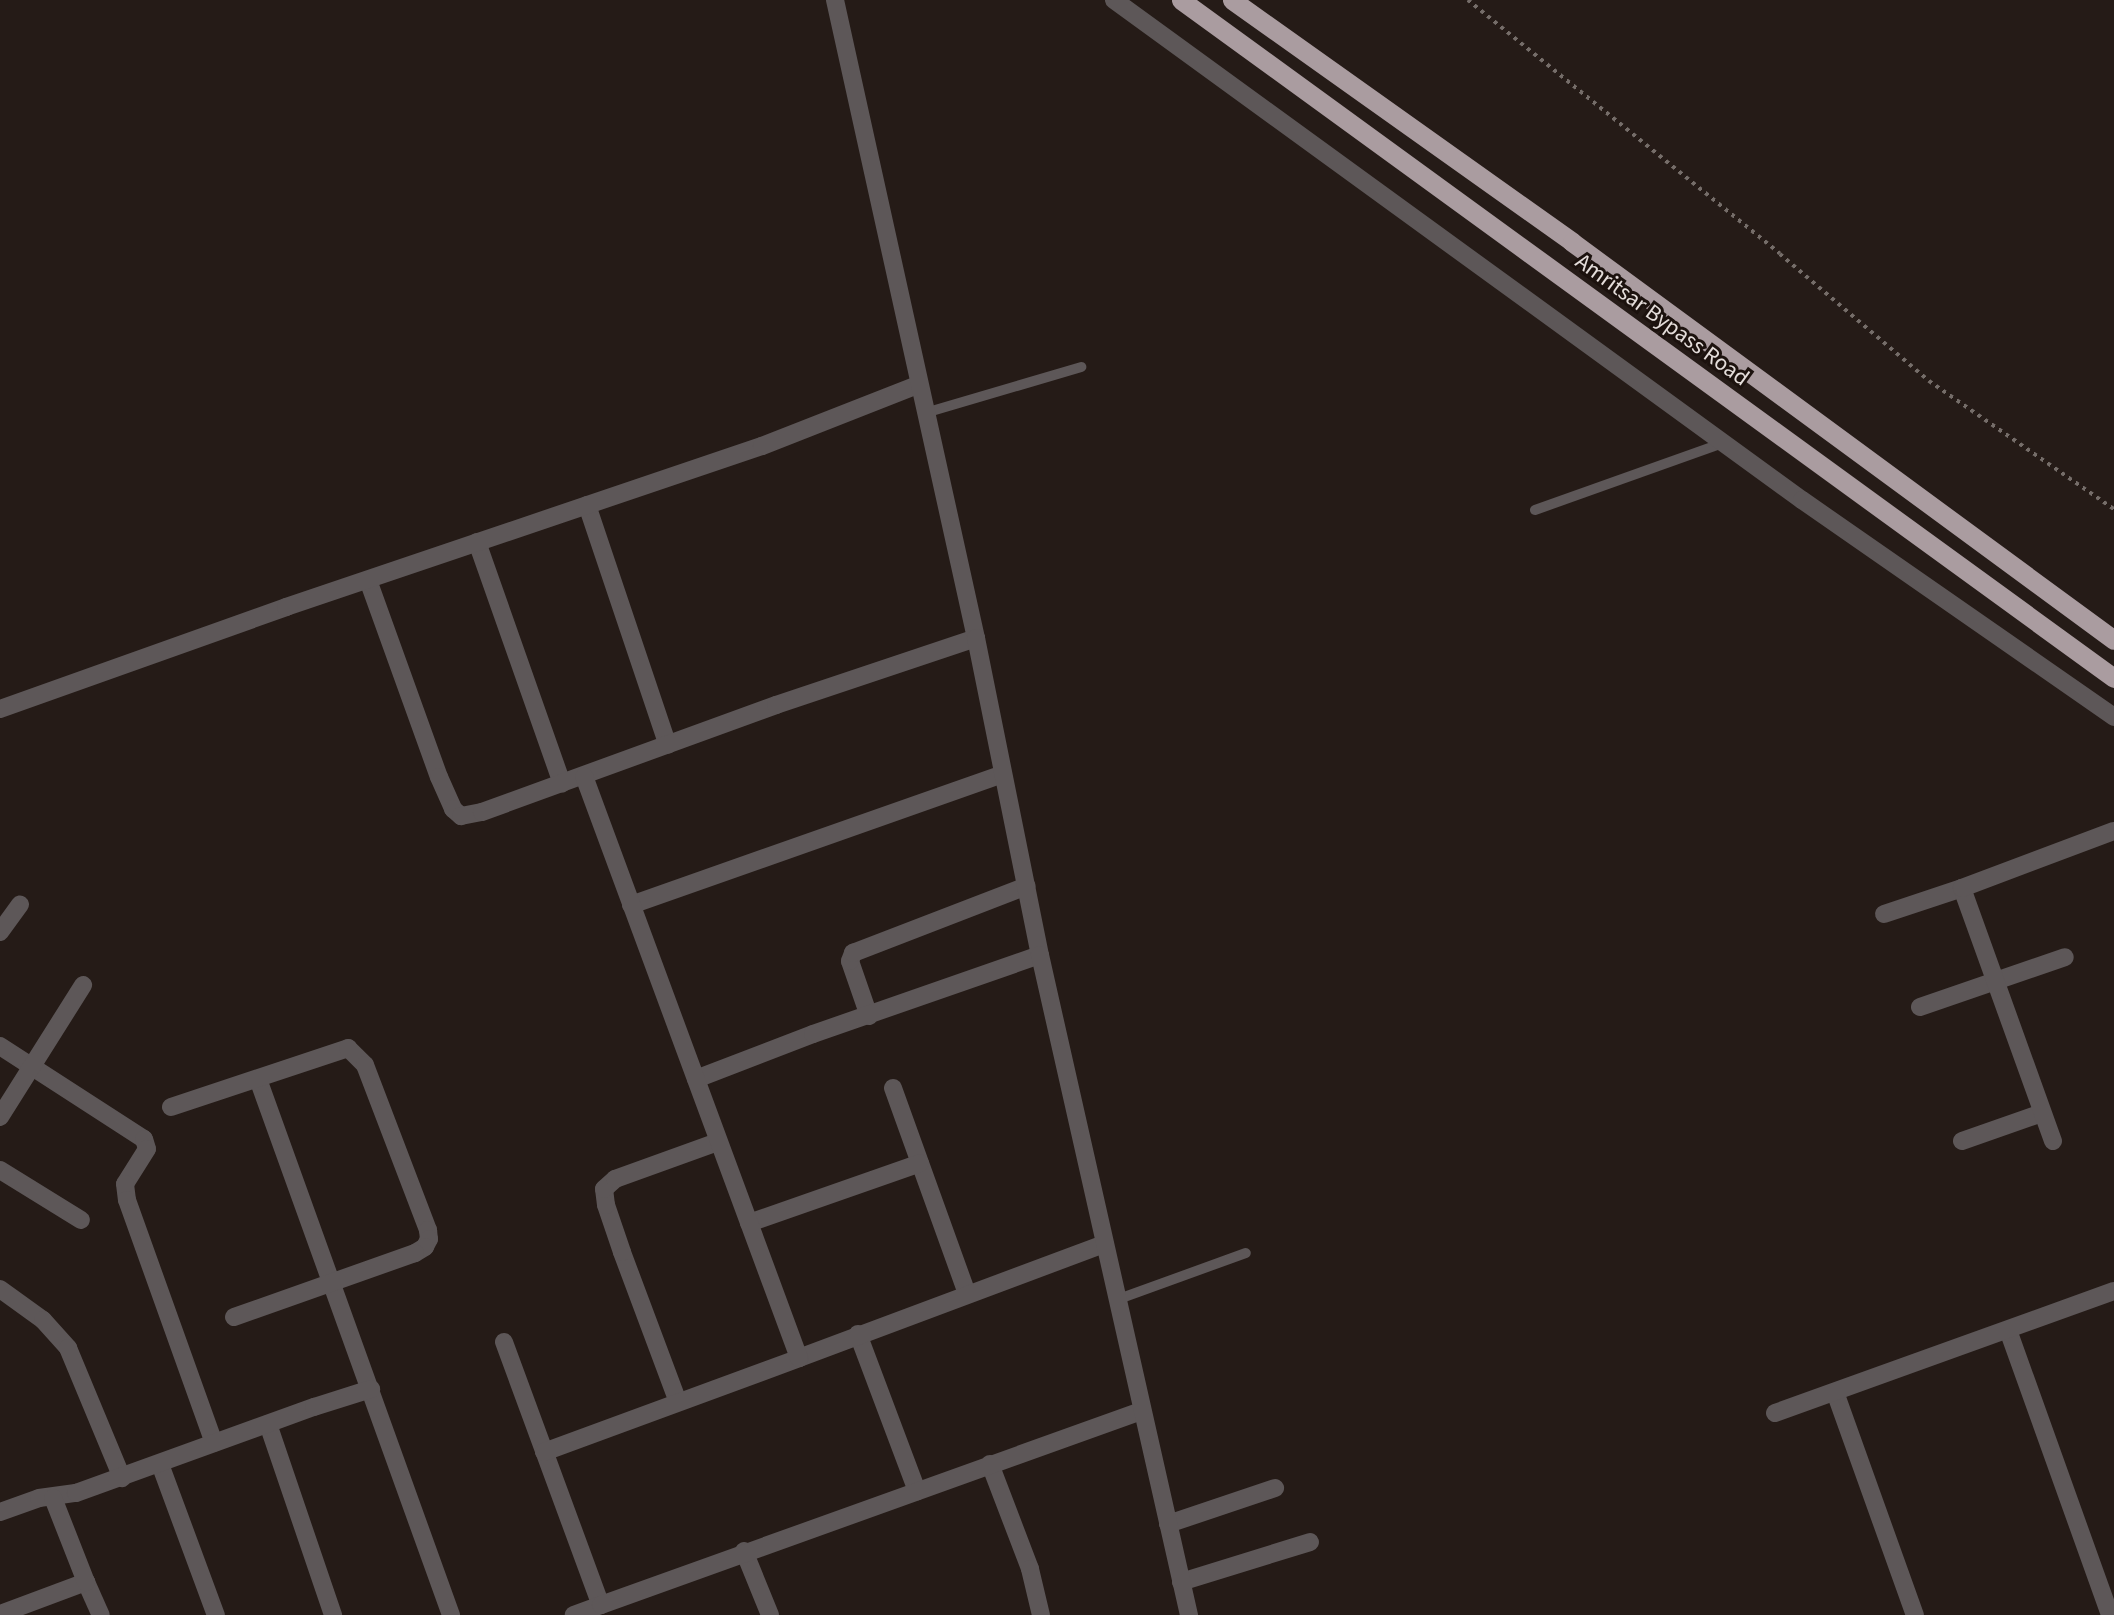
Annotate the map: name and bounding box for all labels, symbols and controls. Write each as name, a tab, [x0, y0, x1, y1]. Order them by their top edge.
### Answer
street label: Amritsar Bypass Road	[1570, 248, 1754, 392]

